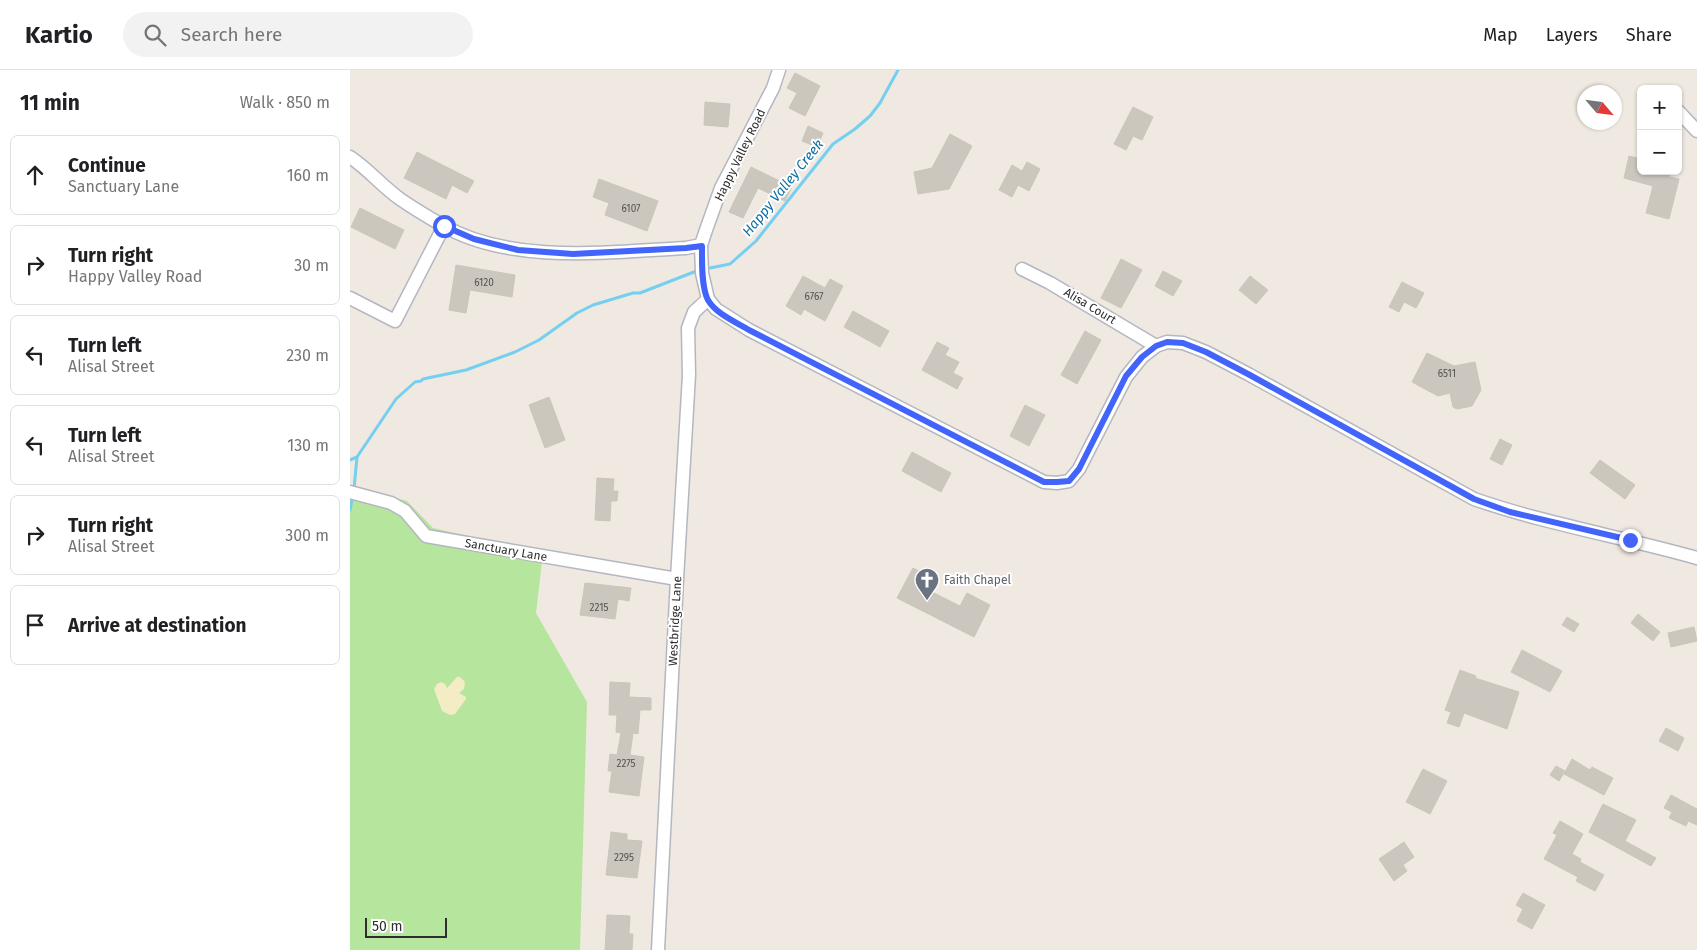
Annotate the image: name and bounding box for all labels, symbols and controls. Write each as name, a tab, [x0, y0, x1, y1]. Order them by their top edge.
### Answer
search box	[123, 12, 473, 57]
text: Kartio	[25, 21, 93, 49]
icon: search	[141, 21, 169, 49]
text: Search here	[181, 23, 282, 46]
text: Map	[1483, 24, 1518, 46]
text: Layers	[1546, 24, 1598, 46]
text: Share	[1626, 24, 1672, 46]
north arrow	[1577, 85, 1622, 130]
map controls	[1637, 85, 1682, 175]
button: +	[1637, 85, 1682, 130]
text: 11 min	[20, 90, 80, 116]
text: Walk · 850 m	[240, 93, 330, 112]
street label: Happy Valley Road	[712, 107, 768, 203]
button: −	[1637, 130, 1682, 175]
water label: Happy Valley Creek	[739, 136, 827, 240]
text: Continue	[68, 154, 146, 177]
icon: ahead	[21, 161, 49, 189]
text: 160 m	[287, 166, 329, 185]
text: Sanctuary Lane	[68, 177, 179, 196]
house number: 6107	[622, 203, 641, 215]
route start	[433, 215, 456, 238]
text: Turn right	[68, 244, 153, 267]
icon: right	[21, 251, 49, 279]
text: 30 m	[294, 256, 329, 275]
text: Happy Valley Road	[68, 267, 202, 286]
house number: 6120	[474, 277, 494, 289]
street label: Alisa Court	[1061, 285, 1119, 327]
house number: 6767	[805, 291, 824, 303]
text: Turn left	[68, 334, 142, 357]
icon: left	[21, 341, 49, 369]
text: 230 m	[286, 346, 329, 365]
text: Alisal Street	[68, 357, 155, 376]
house number: 6511	[1438, 368, 1456, 380]
text: Turn left	[68, 424, 142, 447]
icon: left	[21, 431, 49, 459]
text: 130 m	[287, 436, 329, 455]
text: Alisal Street	[68, 447, 155, 466]
text: Turn right	[68, 514, 153, 537]
icon: right	[21, 521, 49, 549]
text: 300 m	[285, 526, 329, 545]
route end	[1619, 529, 1642, 552]
street label: Sanctuary Lane	[464, 536, 548, 564]
text: Alisal Street	[68, 537, 155, 556]
church icon: Faith Chapel	[914, 567, 940, 601]
place label: Faith Chapel	[944, 573, 1011, 587]
street label: Westbridge Lane	[666, 576, 684, 666]
house number: 2215	[590, 602, 609, 614]
icon: arrive	[21, 611, 49, 639]
text: Arrive at destination	[68, 614, 247, 637]
house number: 2275	[616, 758, 636, 770]
house number: 2295	[614, 852, 634, 864]
scale bar	[365, 915, 448, 938]
text: 50 m	[372, 918, 403, 935]

